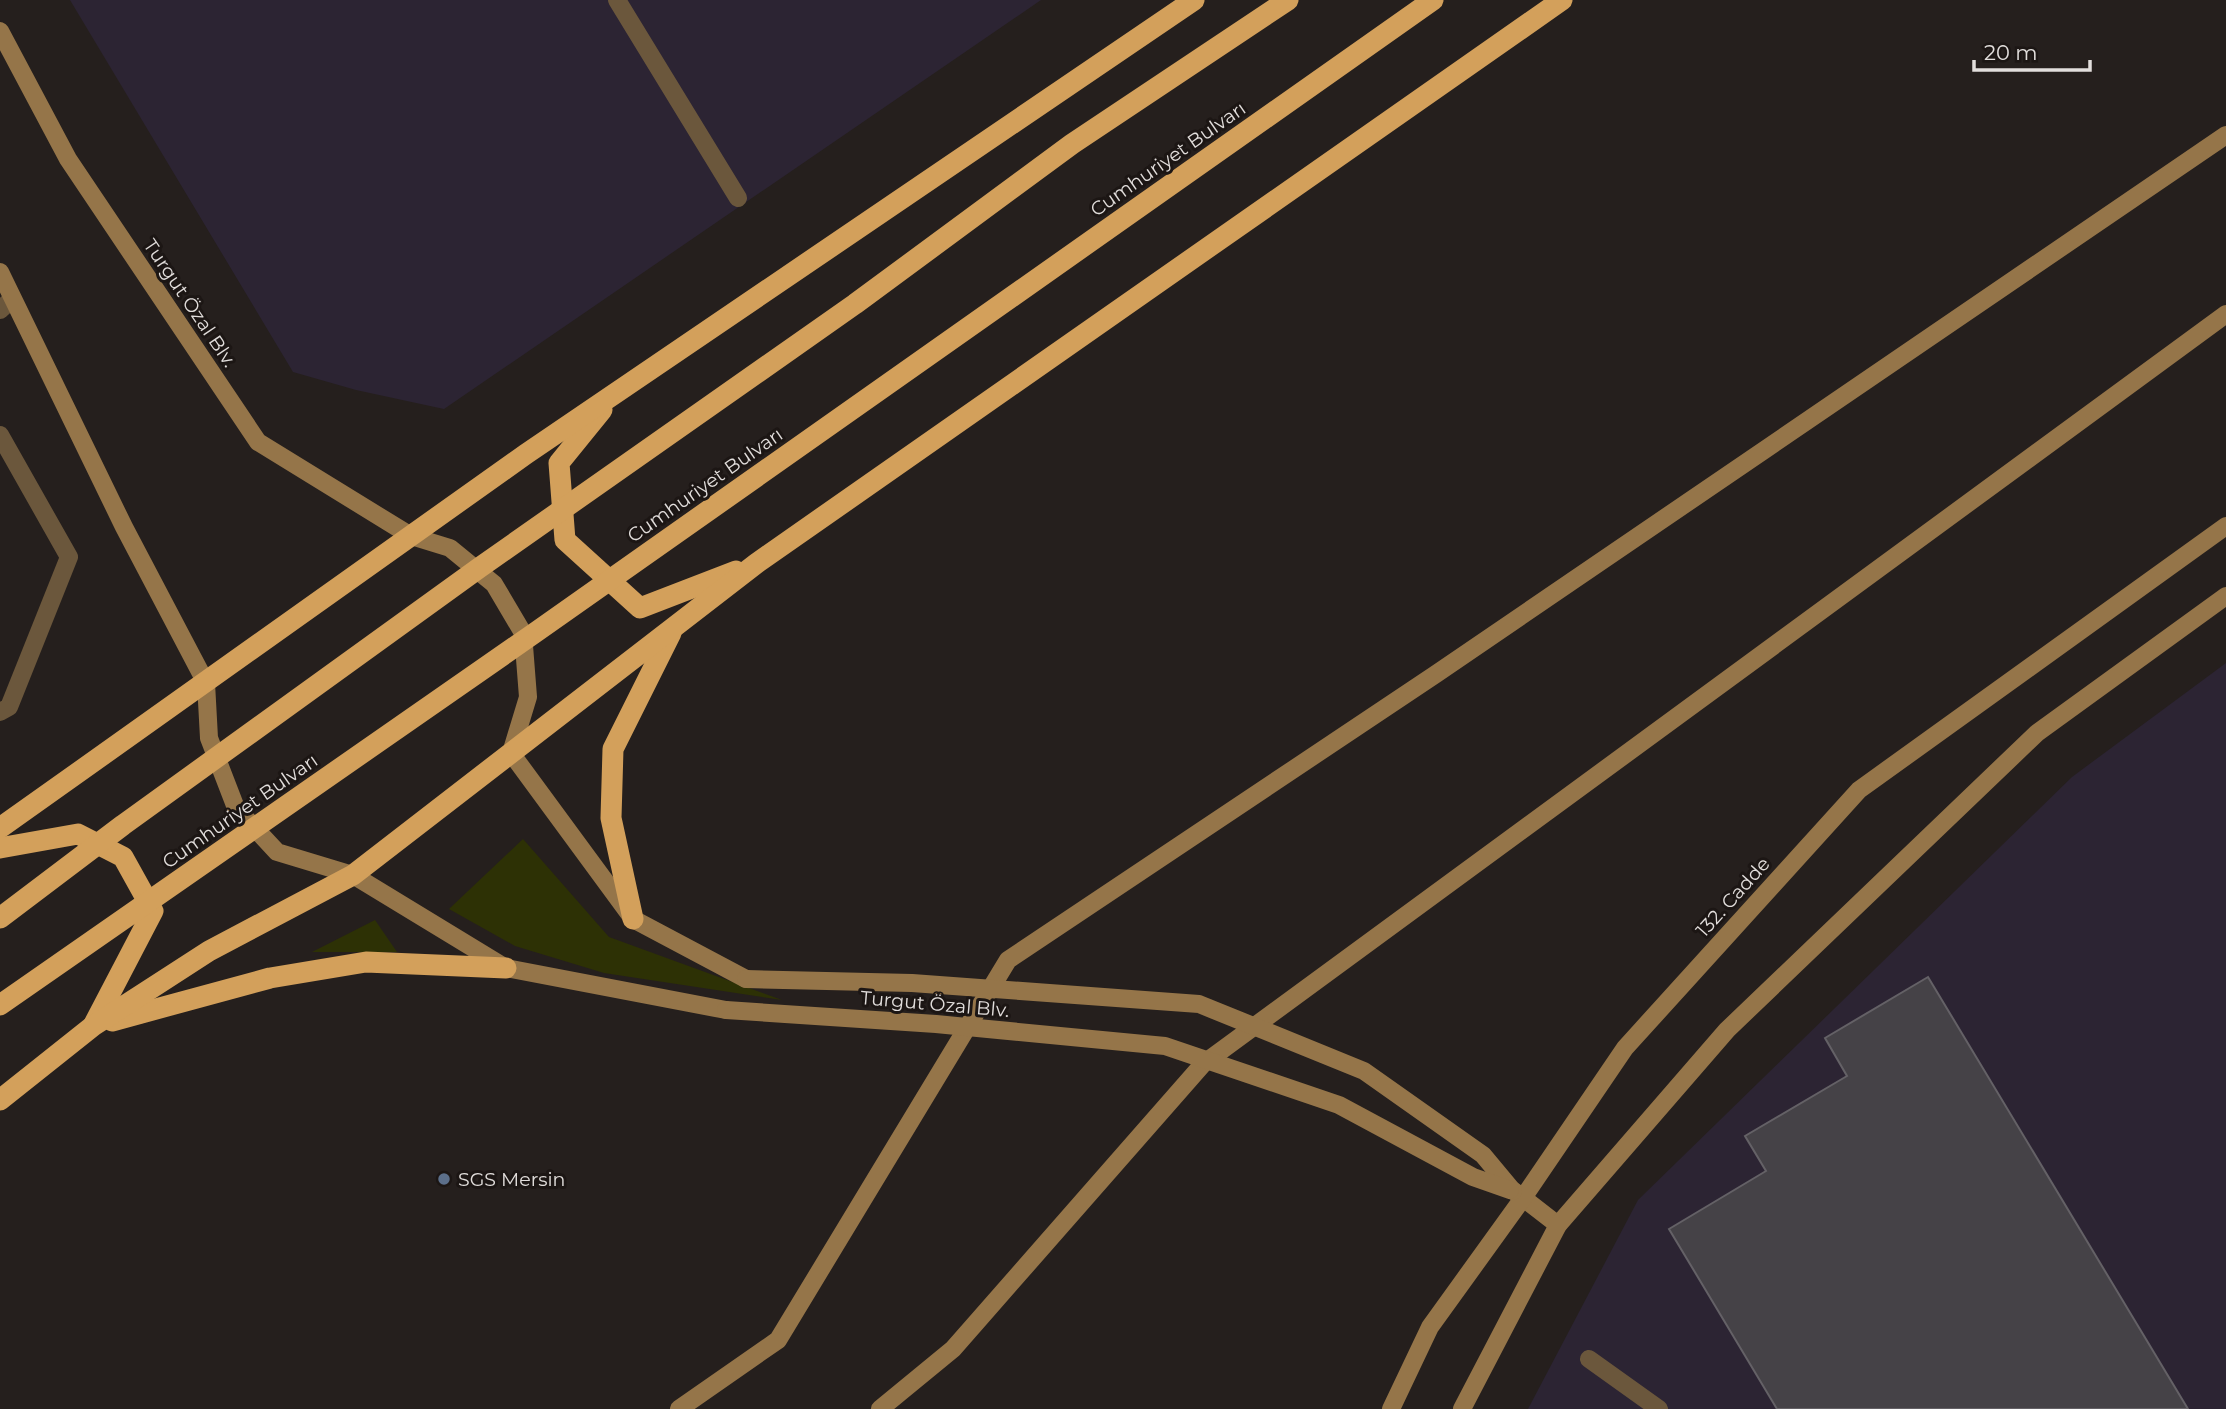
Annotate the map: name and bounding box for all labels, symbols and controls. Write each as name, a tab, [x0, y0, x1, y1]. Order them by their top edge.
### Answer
scale bar	[1974, 28, 2090, 72]
text: 20 m	[1984, 40, 2038, 65]
street label: Cumhuriyet Bulvarı	[1086, 97, 1250, 221]
street label: Turgut Özal Blv.	[139, 235, 241, 371]
street label: Cumhuriyet Bulvarı	[623, 423, 787, 547]
street label: Cumhuriyet Bulvarı	[158, 749, 322, 873]
street label: 132. Cadde	[1691, 852, 1775, 942]
street label: Turgut Özal Blv.	[860, 986, 1010, 1022]
place label: SGS Mersin	[458, 1168, 565, 1191]
marker: SGS Mersin	[436, 1171, 452, 1187]

